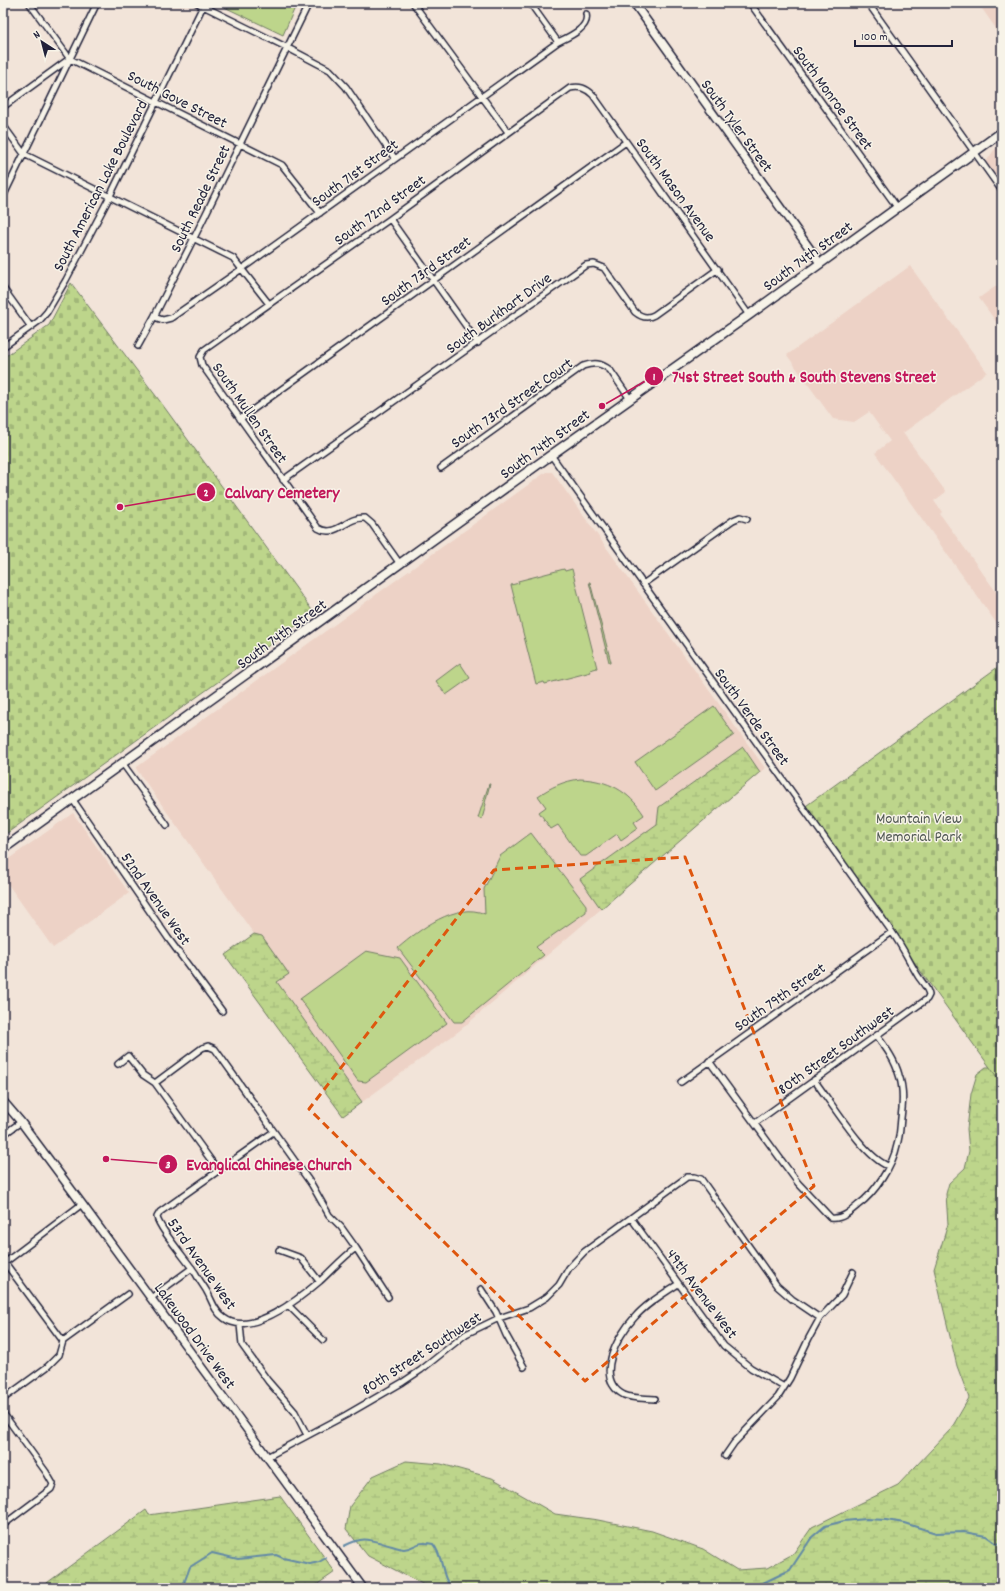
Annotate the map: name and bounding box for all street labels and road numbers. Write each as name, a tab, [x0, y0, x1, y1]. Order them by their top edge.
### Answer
street label: South Monroe Street	[786, 41, 878, 156]
street label: South Gove Street	[123, 65, 231, 135]
street label: South Tyler Street	[694, 75, 778, 178]
street label: South American Lake Boulevard	[48, 96, 155, 276]
street label: South 71st Street	[307, 134, 404, 214]
street label: South Mason Avenue	[629, 134, 721, 247]
street label: South Reade Street	[165, 141, 237, 257]
street label: South 72nd Street	[330, 170, 431, 252]
street label: South 74th Street	[759, 216, 858, 298]
street label: South 73rd Street	[376, 231, 477, 313]
street label: South Burkhart Drive	[442, 268, 557, 360]
street label: South 73rd Street Court	[447, 353, 578, 455]
street label: South Mullen Street	[205, 358, 293, 469]
street label: South 74th Street	[496, 404, 595, 486]
street label: South 74th Street	[233, 594, 332, 676]
street label: South Verde Street	[708, 664, 794, 771]
street label: 52nd Avenue West	[114, 848, 196, 951]
street label: South 79th Street	[730, 958, 831, 1038]
street label: 80th Street Southwest	[774, 1001, 899, 1101]
street label: 53rd Avenue West	[161, 1214, 241, 1315]
street label: 49th Avenue West	[660, 1245, 742, 1344]
street label: Lakewood Drive West	[147, 1278, 241, 1395]
street label: 80th Street Southwest	[358, 1307, 487, 1402]

